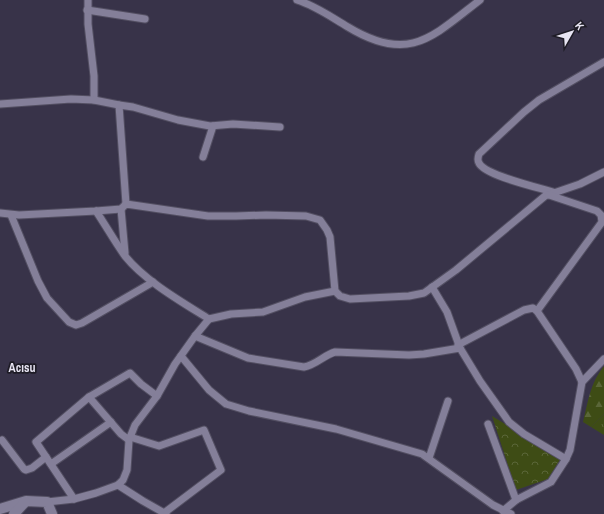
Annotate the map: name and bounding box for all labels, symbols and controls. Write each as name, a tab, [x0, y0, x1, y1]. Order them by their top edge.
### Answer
north arrow	[552, 12, 592, 52]
text: K	[572, 19, 588, 33]
district label: Acısu	[9, 360, 35, 376]

